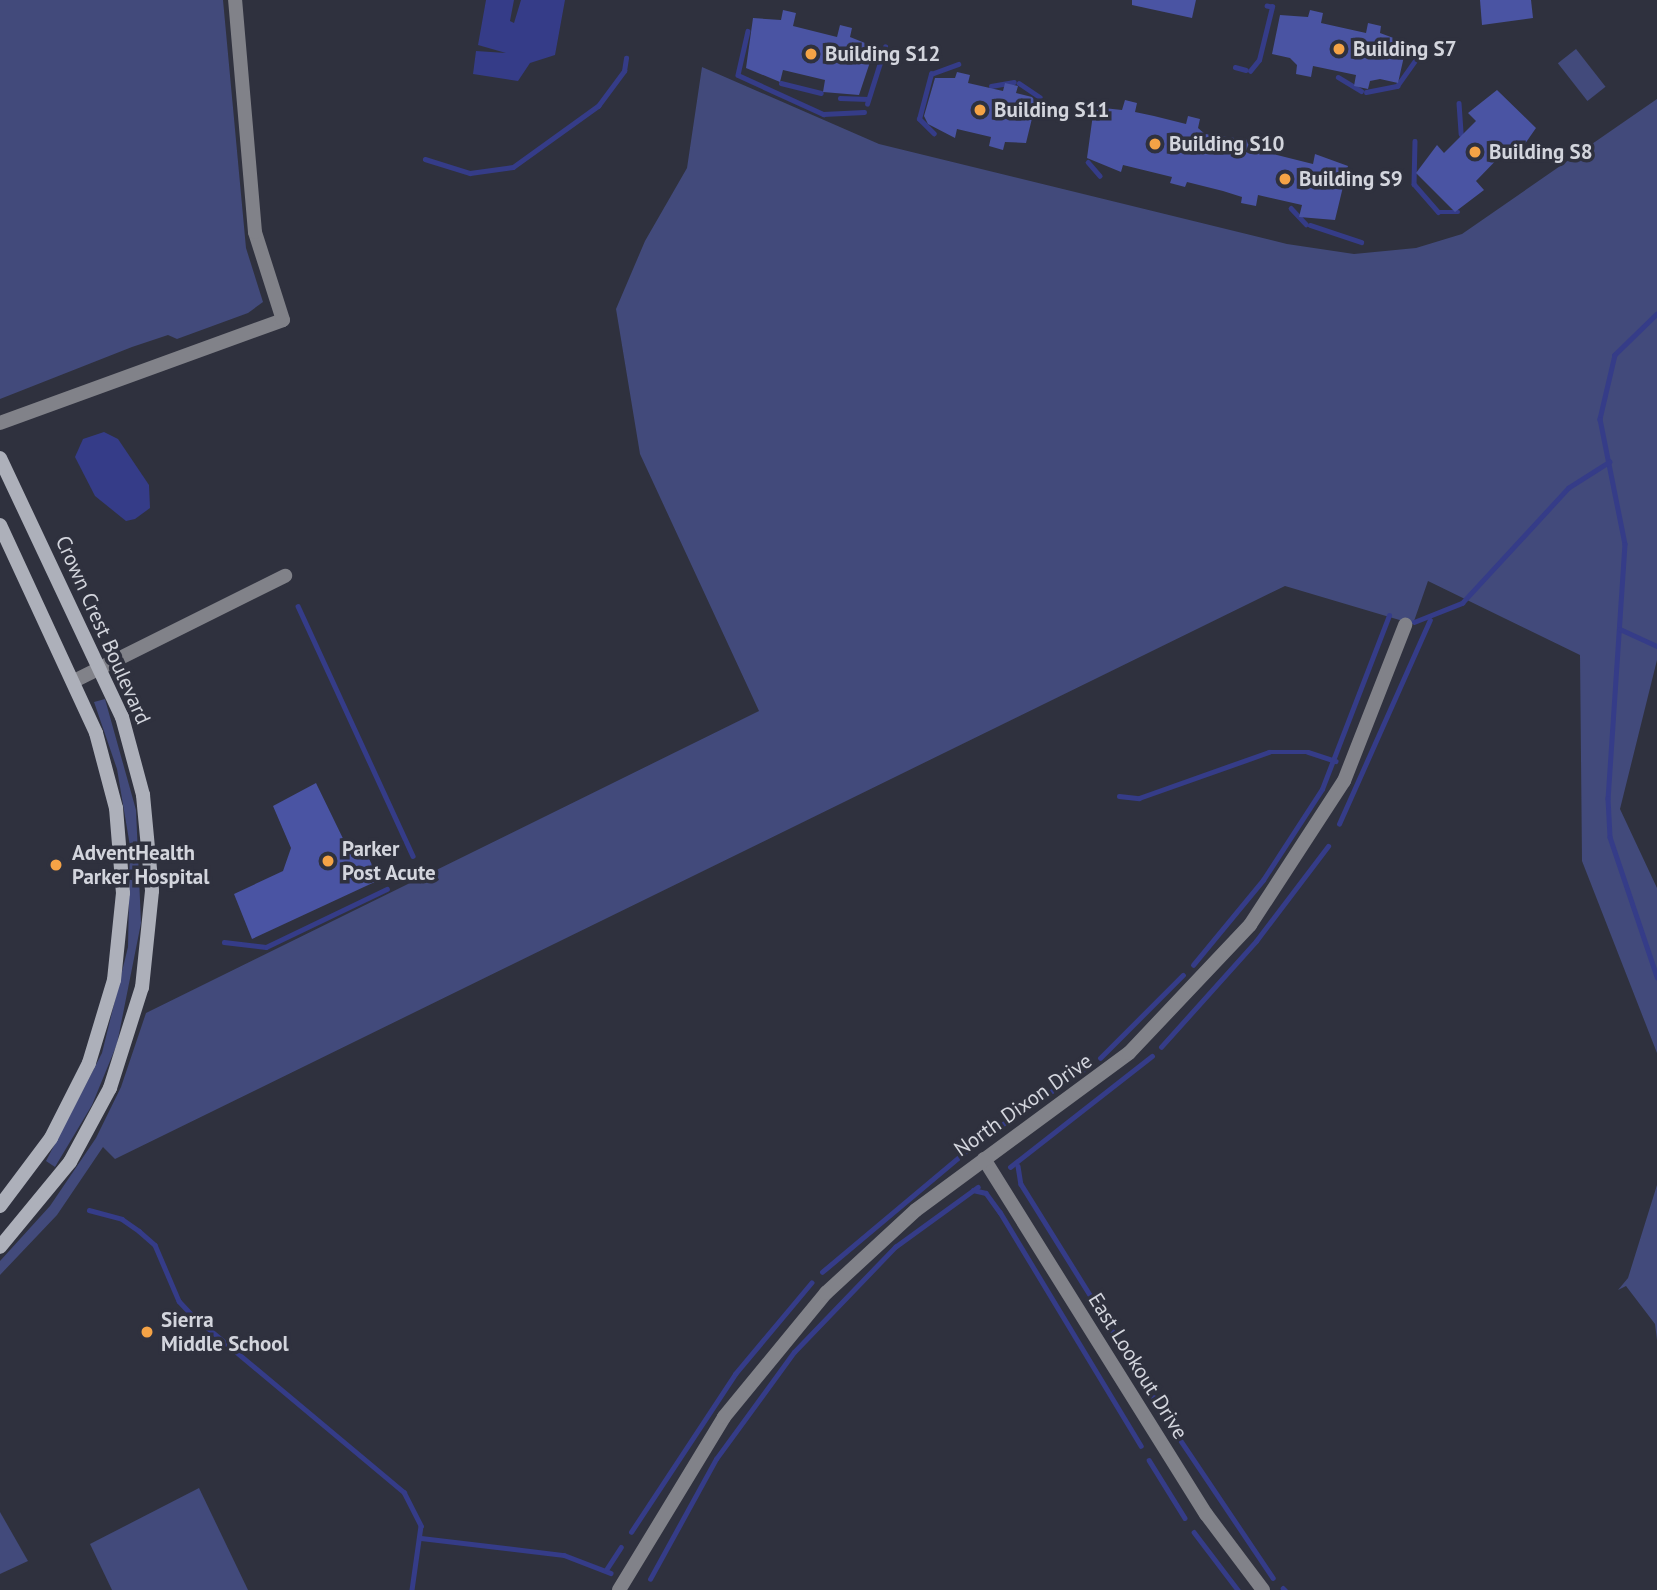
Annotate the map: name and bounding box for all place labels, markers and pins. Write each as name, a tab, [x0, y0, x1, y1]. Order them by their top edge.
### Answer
place label: Building S7	[1353, 36, 1457, 62]
place label: Building S12	[825, 41, 940, 67]
marker: Building S7	[1331, 41, 1347, 57]
marker: Building S12	[803, 46, 819, 62]
place label: Building S11	[994, 97, 1109, 123]
marker: Building S11	[972, 102, 988, 118]
place label: Building S10	[1169, 131, 1284, 157]
marker: Building S10	[1147, 136, 1163, 152]
place label: Building S8	[1489, 139, 1593, 165]
marker: Building S8	[1467, 144, 1483, 160]
place label: Building S9	[1299, 166, 1403, 192]
marker: Building S9	[1277, 171, 1293, 187]
place label: Parker Post Acute	[342, 836, 437, 886]
place label: AdventHealth Parker Hospital	[72, 840, 209, 890]
marker: Parker Post Acute	[320, 853, 336, 869]
marker: AdventHealth Parker Hospital	[46, 855, 66, 875]
place label: Sierra Middle School	[161, 1307, 289, 1357]
marker: Sierra Middle School	[139, 1324, 155, 1340]

